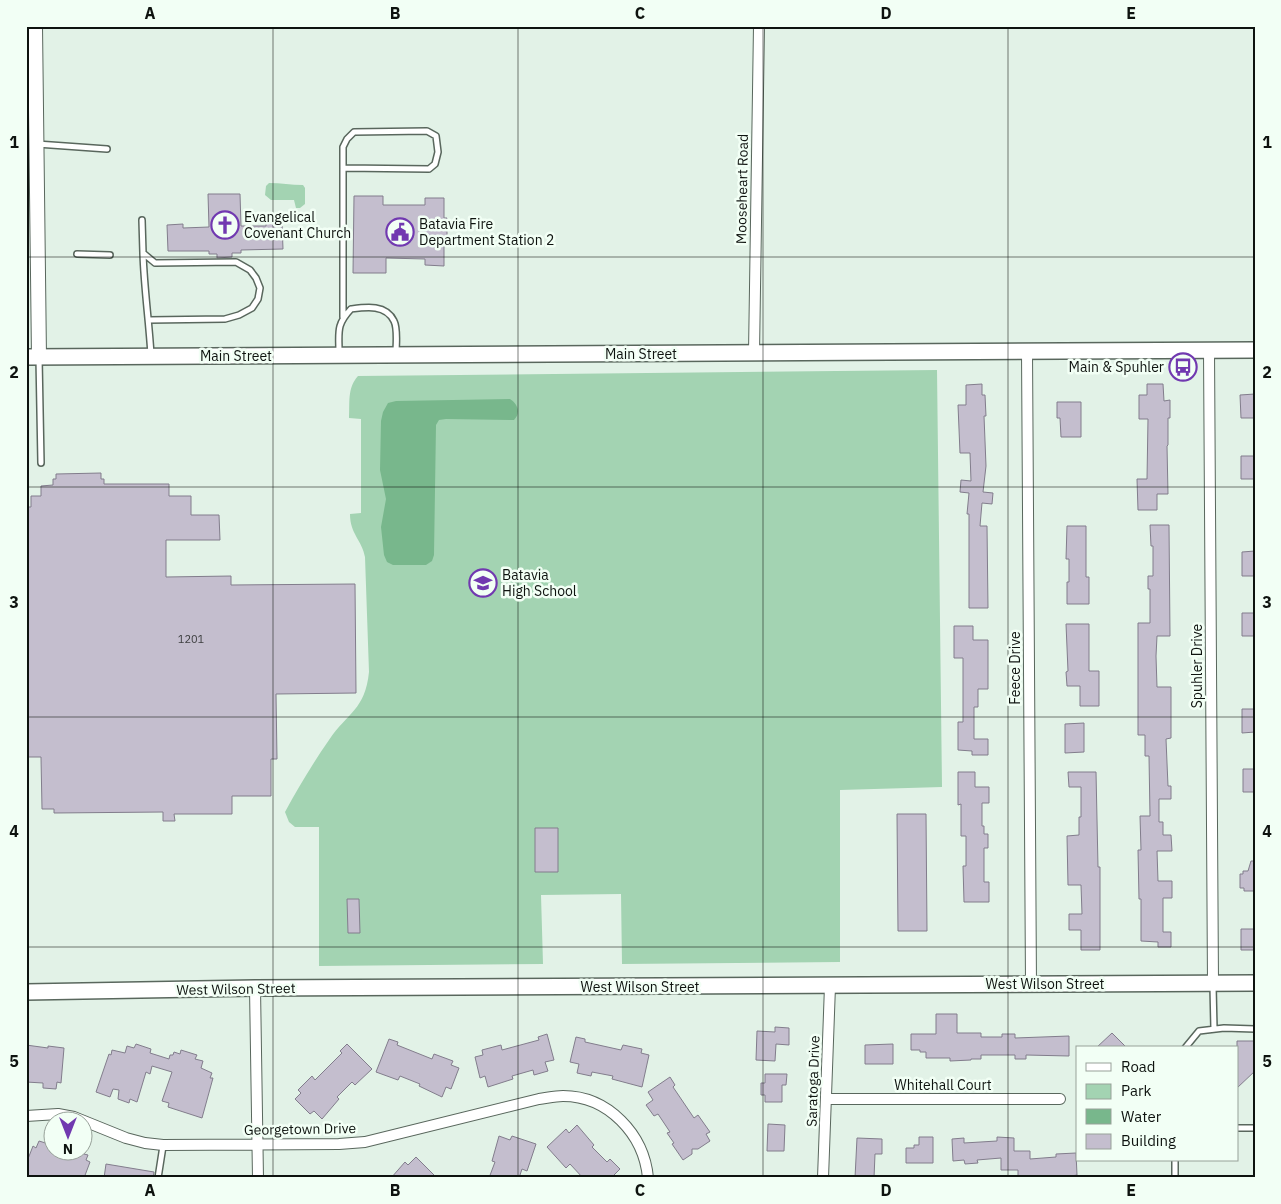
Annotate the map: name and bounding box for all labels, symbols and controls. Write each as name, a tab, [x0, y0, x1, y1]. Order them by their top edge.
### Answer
text: A	[145, 3, 156, 23]
text: B	[390, 3, 401, 23]
text: C	[635, 3, 645, 23]
text: D	[880, 3, 892, 23]
text: E	[1126, 3, 1136, 23]
text: 1	[9, 132, 19, 152]
text: 1	[1262, 132, 1272, 152]
street label: Mooseheart Road	[732, 134, 752, 244]
place label: Evangelical Covenant Church	[244, 208, 351, 242]
church icon: Evangelical Covenant Church	[210, 210, 240, 240]
place label: Batavia Fire Department Station 2	[419, 215, 554, 249]
public building icon: Batavia Fire Department Station 2	[385, 217, 415, 247]
street label: Main Street	[605, 345, 677, 363]
street label: Main Street	[200, 347, 272, 365]
bus stop icon: Main & Spuhler	[1168, 352, 1198, 382]
place label: Main & Spuhler	[1069, 358, 1164, 376]
text: 2	[9, 362, 19, 382]
text: 2	[1262, 362, 1272, 382]
place label: Batavia High School	[502, 566, 577, 600]
school or university icon: Batavia High School	[468, 568, 498, 598]
text: 3	[9, 592, 19, 612]
text: 3	[1262, 592, 1272, 612]
street label: Spuhler Drive	[1188, 623, 1206, 708]
street label: Feece Drive	[1006, 631, 1024, 705]
house number: 1201	[178, 632, 205, 646]
text: 4	[9, 821, 19, 841]
text: 4	[1262, 821, 1272, 841]
street label: West Wilson Street	[986, 975, 1105, 993]
street label: West Wilson Street	[581, 978, 700, 996]
street label: West Wilson Street	[176, 979, 296, 999]
street label: Saratoga Drive	[802, 1035, 824, 1127]
legend	[1076, 1046, 1238, 1162]
text: 5	[9, 1051, 19, 1071]
text: 5	[1262, 1051, 1272, 1071]
text: Road	[1121, 1057, 1156, 1076]
street label: Whitehall Court	[894, 1076, 992, 1094]
text: Park	[1121, 1081, 1151, 1100]
text: Water	[1121, 1107, 1162, 1126]
north arrow	[42, 1112, 92, 1162]
street label: Georgetown Drive	[244, 1119, 357, 1139]
text: Building	[1121, 1131, 1176, 1150]
text: N	[63, 1140, 73, 1158]
text: A	[145, 1180, 156, 1200]
text: B	[390, 1180, 401, 1200]
text: C	[635, 1180, 645, 1200]
text: D	[880, 1180, 892, 1200]
text: E	[1126, 1180, 1136, 1200]

